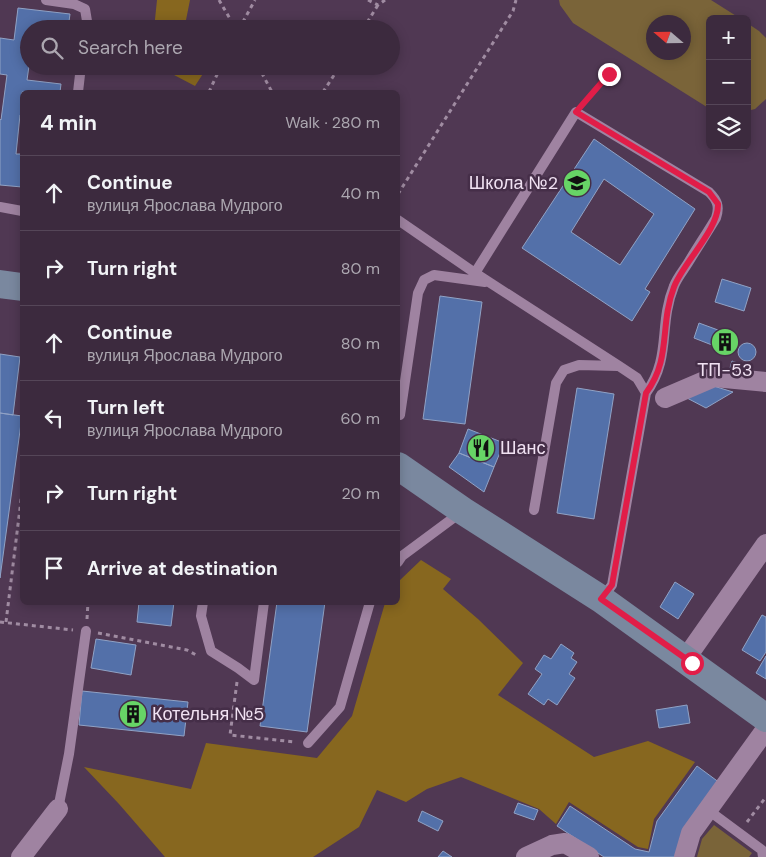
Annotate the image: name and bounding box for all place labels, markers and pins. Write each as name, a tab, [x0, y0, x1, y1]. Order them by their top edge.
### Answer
school or university icon: Школа №2	[562, 168, 592, 198]
place label: Школа №2	[469, 171, 558, 195]
building icon: ТП-53	[710, 327, 740, 357]
place label: ТП-53	[697, 358, 753, 382]
restaurant icon: Шанс	[466, 433, 496, 463]
place label: Шанс	[500, 436, 545, 460]
building icon: Котельня №5	[118, 699, 148, 729]
place label: Котельня №5	[152, 702, 264, 726]

